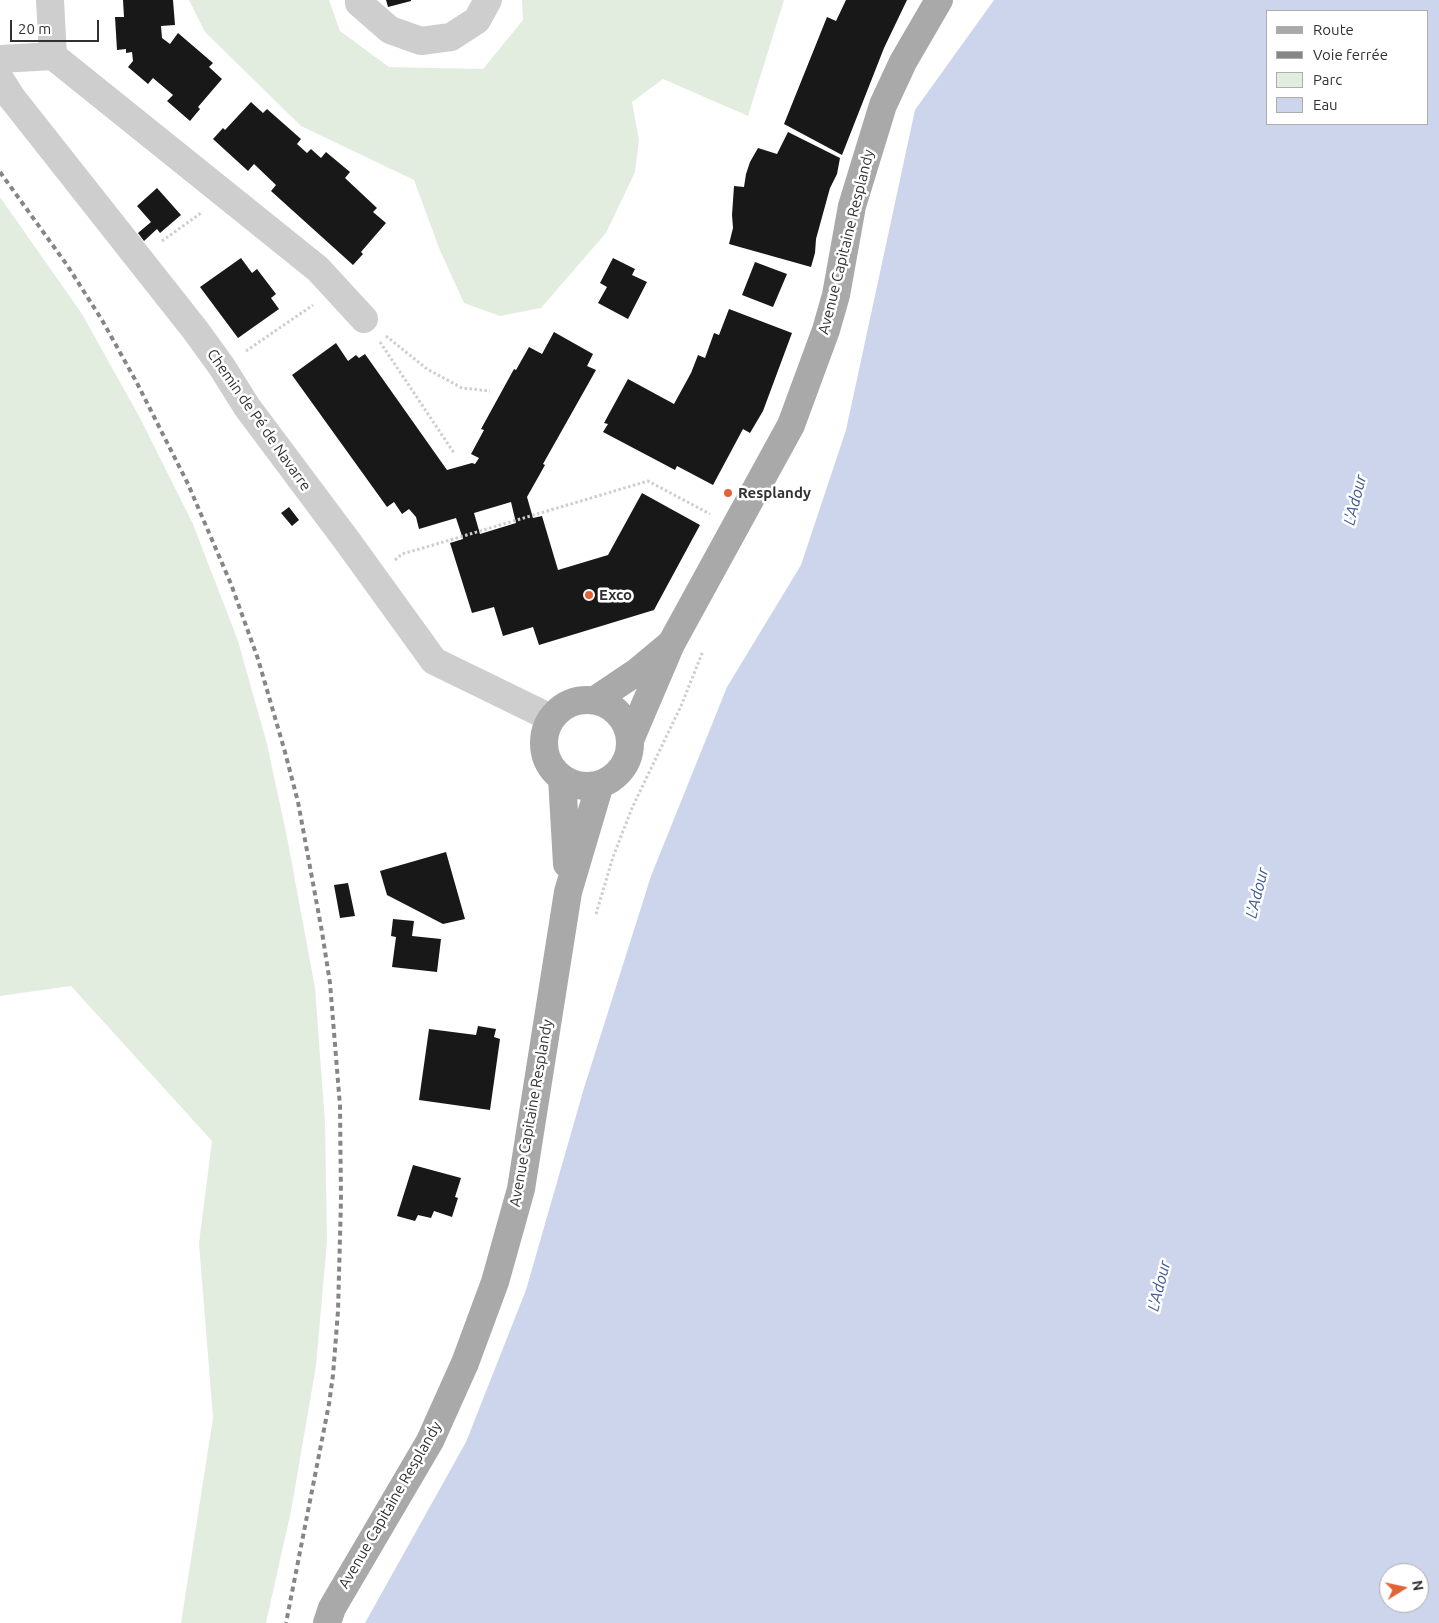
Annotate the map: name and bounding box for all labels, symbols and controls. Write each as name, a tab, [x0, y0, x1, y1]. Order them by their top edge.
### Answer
scale bar	[12, 10, 101, 42]
legend	[1266, 10, 1429, 125]
text: 20 m	[18, 20, 51, 37]
text: Route	[1313, 21, 1354, 38]
text: Voie ferrée	[1313, 46, 1388, 63]
text: Parc	[1313, 71, 1342, 88]
text: Eau	[1313, 96, 1338, 113]
street label: Avenue Capitaine Resplandy	[814, 148, 878, 336]
street label: Chemin de Pé de Navarre	[203, 346, 315, 494]
water label: L'Adour	[1339, 473, 1371, 527]
place label: Resplandy	[738, 484, 811, 502]
marker: Resplandy	[722, 487, 734, 499]
place label: Exco	[599, 586, 632, 604]
marker: Exco	[583, 589, 595, 601]
water label: L'Adour	[1241, 866, 1273, 920]
street label: Avenue Capitaine Resplandy	[506, 1018, 556, 1208]
water label: L'Adour	[1143, 1259, 1175, 1313]
street label: Avenue Capitaine Resplandy	[335, 1418, 445, 1592]
north arrow	[1379, 1563, 1429, 1613]
text: N	[1409, 1579, 1427, 1592]

